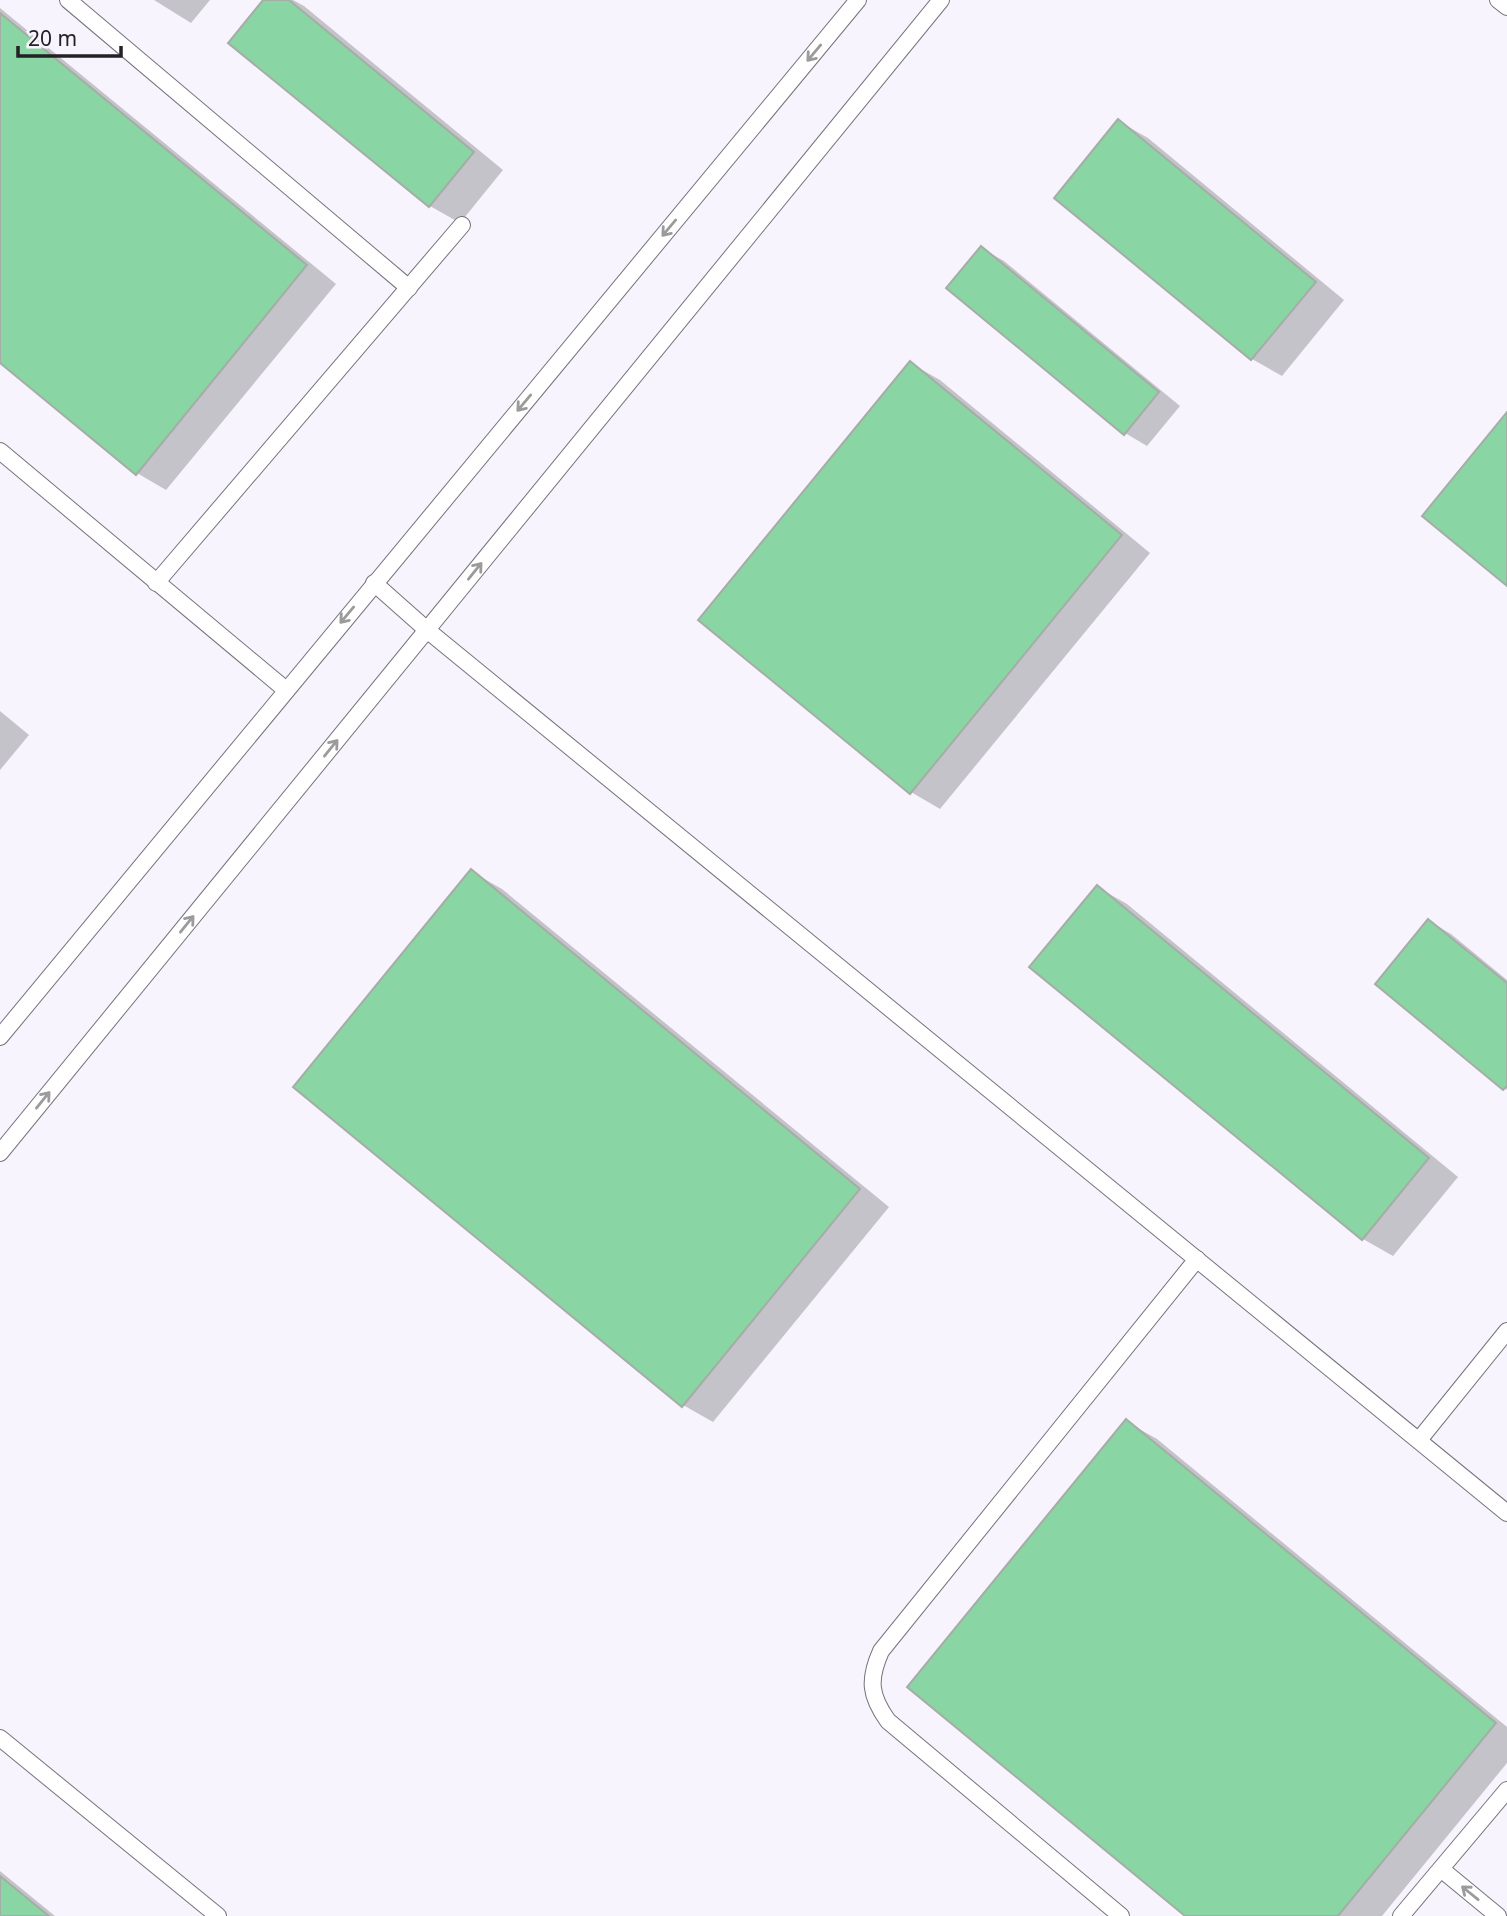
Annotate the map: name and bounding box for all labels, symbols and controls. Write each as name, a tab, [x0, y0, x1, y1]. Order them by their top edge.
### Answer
scale bar	[18, 14, 121, 58]
text: 20 m	[28, 24, 77, 52]
one-way arrow	[807, 43, 822, 61]
one-way arrow	[661, 218, 677, 236]
one-way arrow	[516, 393, 532, 411]
one-way arrow	[467, 563, 482, 581]
one-way arrow	[339, 606, 355, 624]
one-way arrow	[323, 739, 339, 757]
one-way arrow	[179, 915, 195, 933]
one-way arrow	[35, 1092, 51, 1110]
one-way arrow	[1461, 1885, 1479, 1900]

